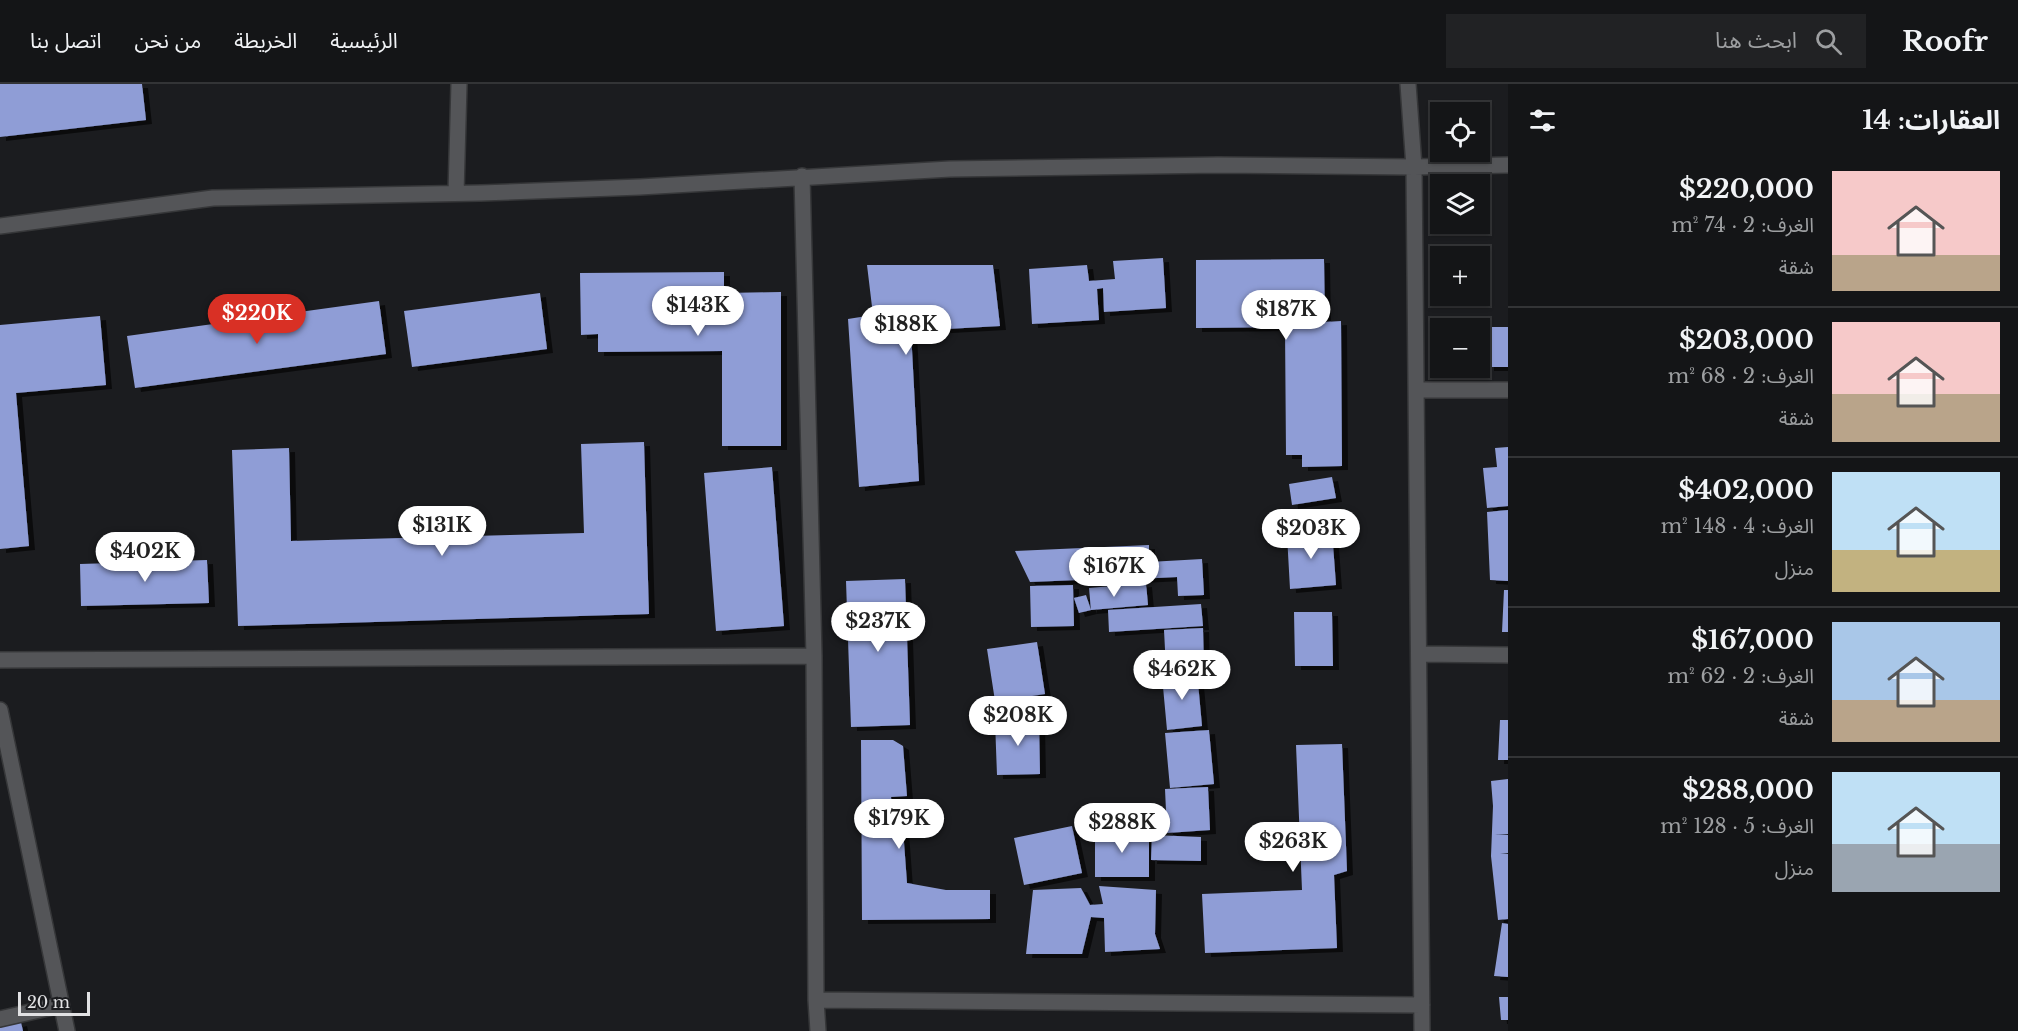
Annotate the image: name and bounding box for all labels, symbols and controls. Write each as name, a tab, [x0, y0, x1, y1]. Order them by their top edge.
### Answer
search box	[1446, 14, 1866, 68]
text: Roofr	[1902, 24, 1988, 59]
icon: search	[1812, 25, 1845, 58]
text: ابحث هنا	[1715, 27, 1797, 54]
text: اتصل بنا	[30, 28, 102, 54]
text: من نحن	[135, 28, 201, 54]
text: الخريطة	[234, 28, 297, 54]
text: الرئيسية	[330, 28, 398, 54]
map controls	[1430, 102, 1490, 378]
button: locate	[1430, 102, 1490, 162]
icon: filters	[1526, 104, 1559, 137]
text: العقارات: 14	[1862, 104, 2000, 136]
text: $220,000	[1679, 173, 1814, 205]
button: layers	[1430, 174, 1490, 234]
icon: home	[1880, 195, 1952, 267]
text: الغرف: 2 · 74 m²	[1671, 213, 1814, 237]
button: +	[1430, 246, 1490, 306]
text: شقة	[1779, 255, 1814, 279]
pin: $143K	[656, 286, 740, 337]
pin: $187K	[1244, 290, 1328, 341]
text: $143K	[666, 293, 730, 317]
pin: $220K	[215, 294, 299, 345]
text: $187K	[1255, 297, 1317, 321]
text: $220K	[222, 301, 292, 325]
pin: $188K	[864, 305, 948, 356]
text: $188K	[874, 312, 938, 336]
button: −	[1430, 318, 1490, 378]
text: $203,000	[1679, 324, 1814, 356]
icon: home	[1880, 346, 1952, 418]
text: الغرف: 2 · 68 m²	[1668, 364, 1814, 388]
text: شقة	[1779, 406, 1814, 430]
text: $402,000	[1678, 474, 1814, 506]
icon: home	[1880, 496, 1952, 568]
pin: $131K	[400, 506, 484, 557]
pin: $203K	[1269, 509, 1353, 560]
text: $131K	[412, 513, 472, 537]
text: الغرف: 4 · 148 m²	[1661, 514, 1814, 538]
text: $203K	[1276, 516, 1346, 540]
pin: $402K	[103, 532, 187, 583]
text: $402K	[110, 539, 180, 563]
pin: $167K	[1072, 547, 1156, 598]
text: $167K	[1083, 554, 1145, 578]
text: منزل	[1775, 556, 1814, 580]
pin: $237K	[836, 602, 920, 653]
text: $237K	[845, 609, 911, 633]
text: $167,000	[1691, 624, 1814, 656]
icon: home	[1880, 646, 1952, 718]
pin: $462K	[1140, 650, 1224, 701]
text: $462K	[1147, 657, 1217, 681]
text: الغرف: 2 · 62 m²	[1668, 664, 1814, 688]
pin: $208K	[976, 696, 1060, 747]
text: $208K	[983, 703, 1053, 727]
text: شقة	[1779, 706, 1814, 730]
text: $288,000	[1682, 774, 1814, 806]
icon: home	[1880, 796, 1952, 868]
pin: $179K	[857, 799, 941, 850]
pin: $288K	[1080, 803, 1164, 854]
text: $179K	[868, 806, 930, 830]
text: $288K	[1088, 810, 1156, 834]
text: الغرف: 5 · 128 m²	[1660, 814, 1814, 838]
pin: $263K	[1251, 822, 1335, 873]
text: $263K	[1259, 829, 1327, 853]
text: منزل	[1775, 856, 1814, 880]
scale bar	[18, 989, 90, 1016]
text: 20 m	[27, 992, 70, 1012]

